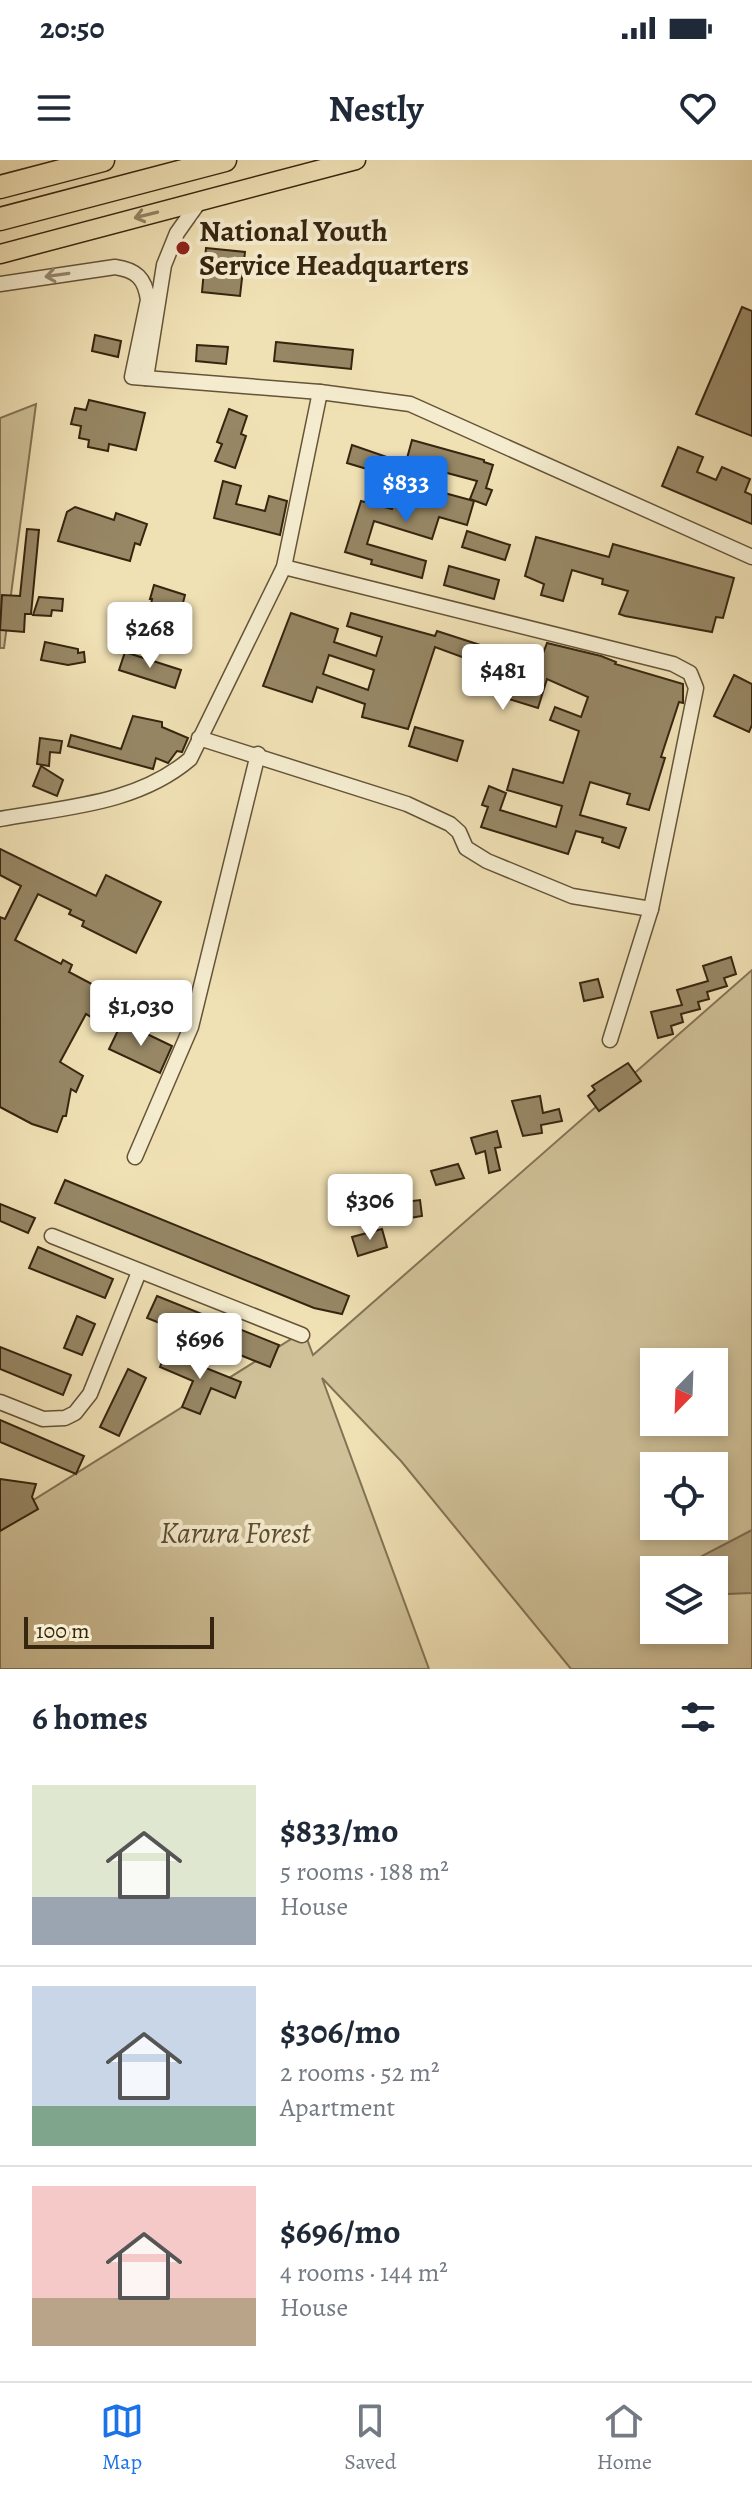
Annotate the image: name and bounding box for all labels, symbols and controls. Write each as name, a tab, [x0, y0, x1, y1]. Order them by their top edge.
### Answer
text: 20:50	[40, 8, 105, 48]
text: Nestly	[329, 84, 423, 133]
icon: menu	[32, 86, 76, 130]
icon: heart	[676, 86, 720, 130]
one-way arrow	[133, 208, 159, 223]
place label: National Youth Service Headquarters	[199, 211, 469, 285]
marker: National Youth Service Headquarters	[174, 239, 192, 257]
one-way arrow	[45, 268, 70, 283]
pin: $833	[359, 456, 453, 524]
text: $833	[383, 464, 429, 499]
pin: $268	[103, 602, 197, 670]
text: $268	[125, 610, 175, 645]
pin: $481	[456, 644, 550, 712]
text: $481	[480, 652, 526, 687]
pin: $1,030	[76, 980, 206, 1048]
text: $1,030	[108, 988, 174, 1023]
pin: $306	[323, 1174, 417, 1242]
text: $306	[346, 1182, 394, 1217]
pin: $696	[153, 1313, 247, 1381]
text: $696	[176, 1321, 224, 1356]
north arrow	[640, 1348, 728, 1436]
map controls	[640, 1348, 728, 1644]
button: locate	[640, 1452, 728, 1540]
park label: Karura Forest	[160, 1513, 312, 1553]
button: layers	[640, 1556, 728, 1644]
scale bar	[24, 1613, 214, 1649]
text: 100 m	[36, 1616, 90, 1646]
text: 6 homes	[32, 1694, 148, 1741]
icon: filters	[676, 1695, 720, 1739]
text: $833/mo	[280, 1807, 399, 1854]
icon: home	[96, 1817, 192, 1913]
text: 5 rooms · 188 m²	[280, 1854, 449, 1889]
text: House	[280, 1889, 348, 1924]
text: $306/mo	[280, 2008, 401, 2055]
icon: home	[96, 2018, 192, 2114]
text: 2 rooms · 52 m²	[280, 2055, 439, 2090]
text: Apartment	[280, 2090, 395, 2125]
text: $696/mo	[280, 2208, 401, 2255]
icon: home	[96, 2218, 192, 2314]
text: 4 rooms · 144 m²	[280, 2255, 448, 2290]
text: House	[280, 2290, 348, 2325]
tab: Map	[100, 2399, 144, 2477]
tab: Saved	[344, 2399, 396, 2477]
tab: Home	[597, 2399, 652, 2477]

